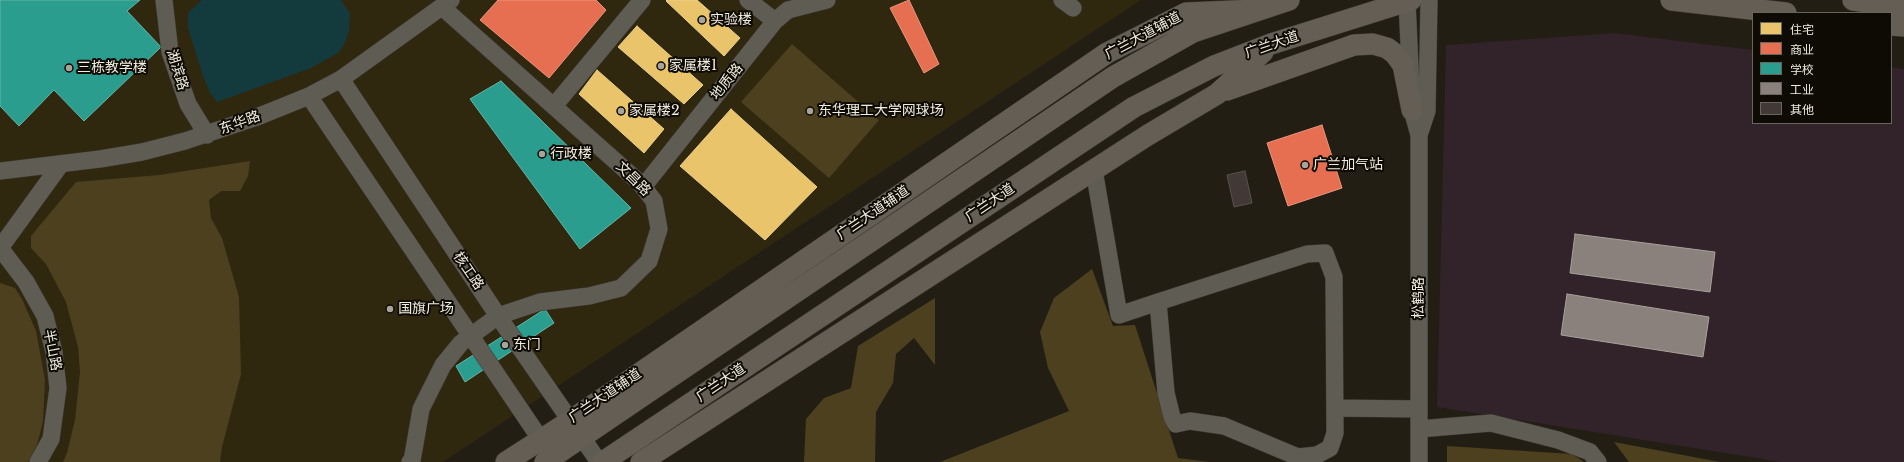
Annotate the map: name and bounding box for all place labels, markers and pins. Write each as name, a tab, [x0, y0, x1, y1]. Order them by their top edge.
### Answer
place label: 实验楼	[710, 12, 752, 28]
marker: 实验楼	[697, 15, 707, 25]
place label: 家属楼1	[669, 58, 717, 74]
place label: 三栋教学楼	[77, 60, 147, 76]
marker: 家属楼1	[656, 61, 666, 71]
marker: 三栋教学楼	[64, 63, 74, 73]
place label: 家属楼2	[629, 103, 680, 119]
place label: 东华理工大学网球场	[818, 103, 944, 119]
marker: 家属楼2	[616, 106, 626, 116]
marker: 东华理工大学网球场	[805, 106, 815, 116]
place label: 行政楼	[550, 146, 592, 162]
marker: 行政楼	[537, 149, 547, 159]
place label: 广兰加气站	[1313, 157, 1383, 173]
marker: 广兰加气站	[1300, 160, 1310, 170]
place label: 国旗广场	[398, 301, 454, 317]
marker: 国旗广场	[385, 304, 395, 314]
place label: 东门	[513, 337, 541, 353]
marker: 东门	[500, 340, 510, 350]

